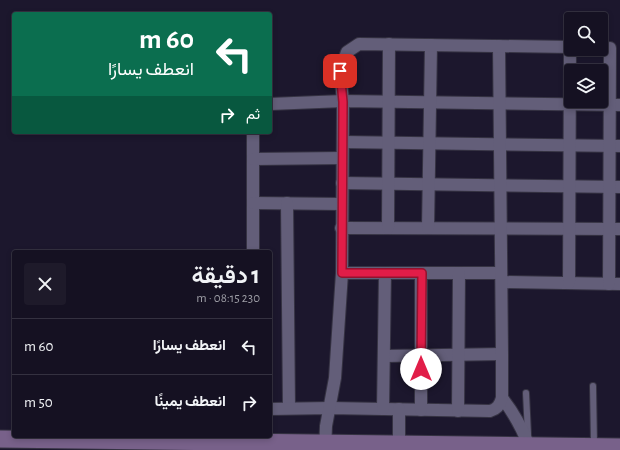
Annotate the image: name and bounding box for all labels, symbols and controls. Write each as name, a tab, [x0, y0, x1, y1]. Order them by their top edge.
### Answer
map controls	[564, 12, 608, 108]
button: search	[564, 12, 608, 56]
text: 60 m	[139, 26, 194, 54]
icon: left	[208, 28, 260, 80]
pin	[323, 54, 357, 88]
icon: arrive	[329, 60, 351, 82]
text: انعطف يسارًا	[108, 61, 194, 79]
button: layers	[564, 64, 608, 108]
icon: right	[216, 104, 238, 126]
text: ثم	[246, 107, 260, 122]
button: close	[24, 263, 66, 305]
text: 1 دقيقة	[191, 264, 260, 288]
text: 230 m · 08:15	[196, 292, 260, 305]
icon: left	[238, 336, 260, 358]
text: انعطف يسارًا	[153, 338, 226, 353]
text: 60 m	[24, 339, 53, 354]
position arrow	[400, 348, 442, 390]
icon: right	[238, 392, 260, 414]
text: انعطف يمينًا	[155, 394, 226, 409]
text: 50 m	[24, 395, 53, 410]

